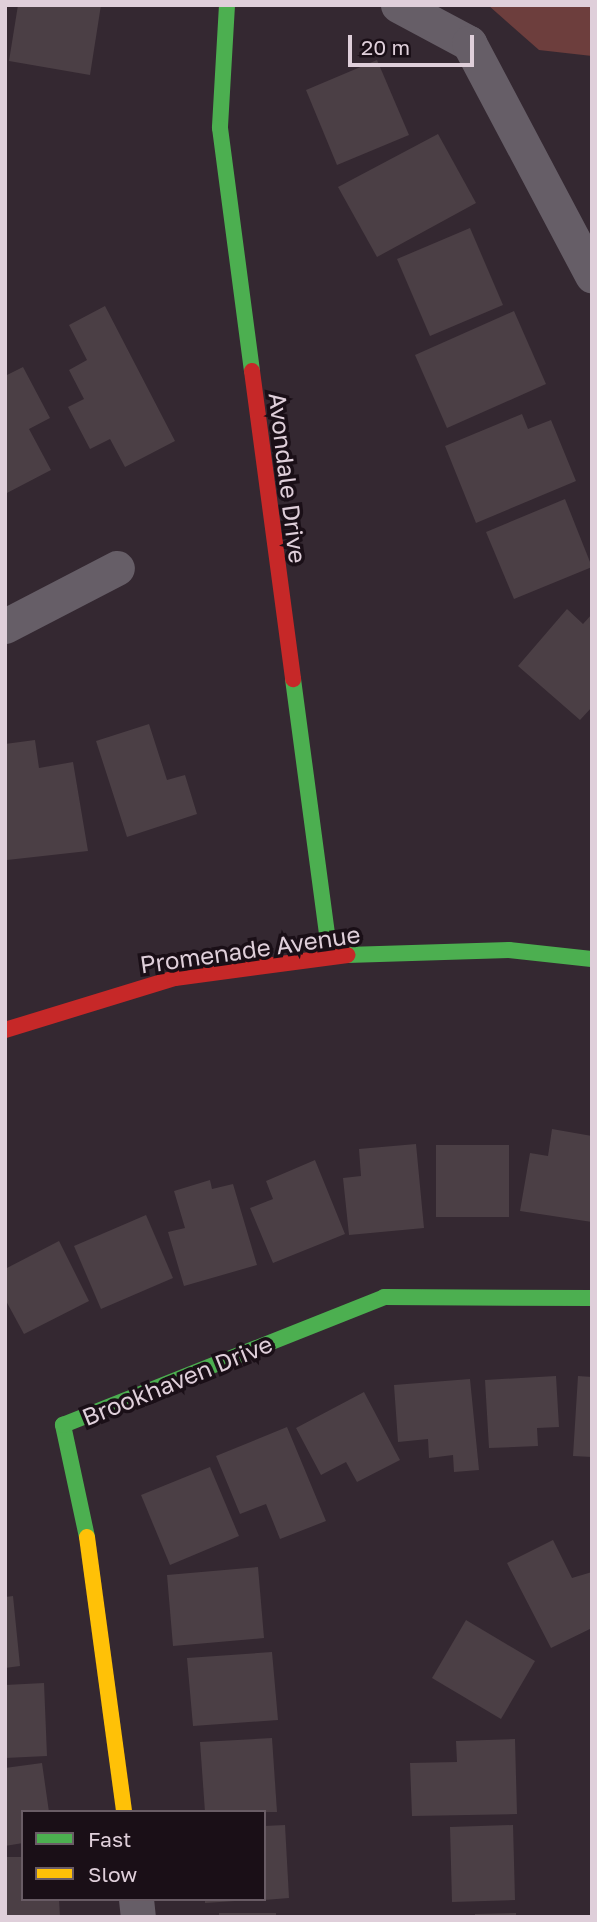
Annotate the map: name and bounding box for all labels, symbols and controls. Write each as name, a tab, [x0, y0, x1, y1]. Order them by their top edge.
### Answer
scale bar	[352, 21, 478, 65]
text: 20 m	[361, 34, 410, 60]
street label: Avondale Drive	[263, 391, 313, 565]
street label: Promenade Avenue	[138, 919, 362, 979]
street label: Brookhaven Drive	[78, 1329, 276, 1431]
legend	[21, 1810, 266, 1901]
text: Fast	[88, 1826, 131, 1852]
text: Slow	[88, 1861, 137, 1887]

